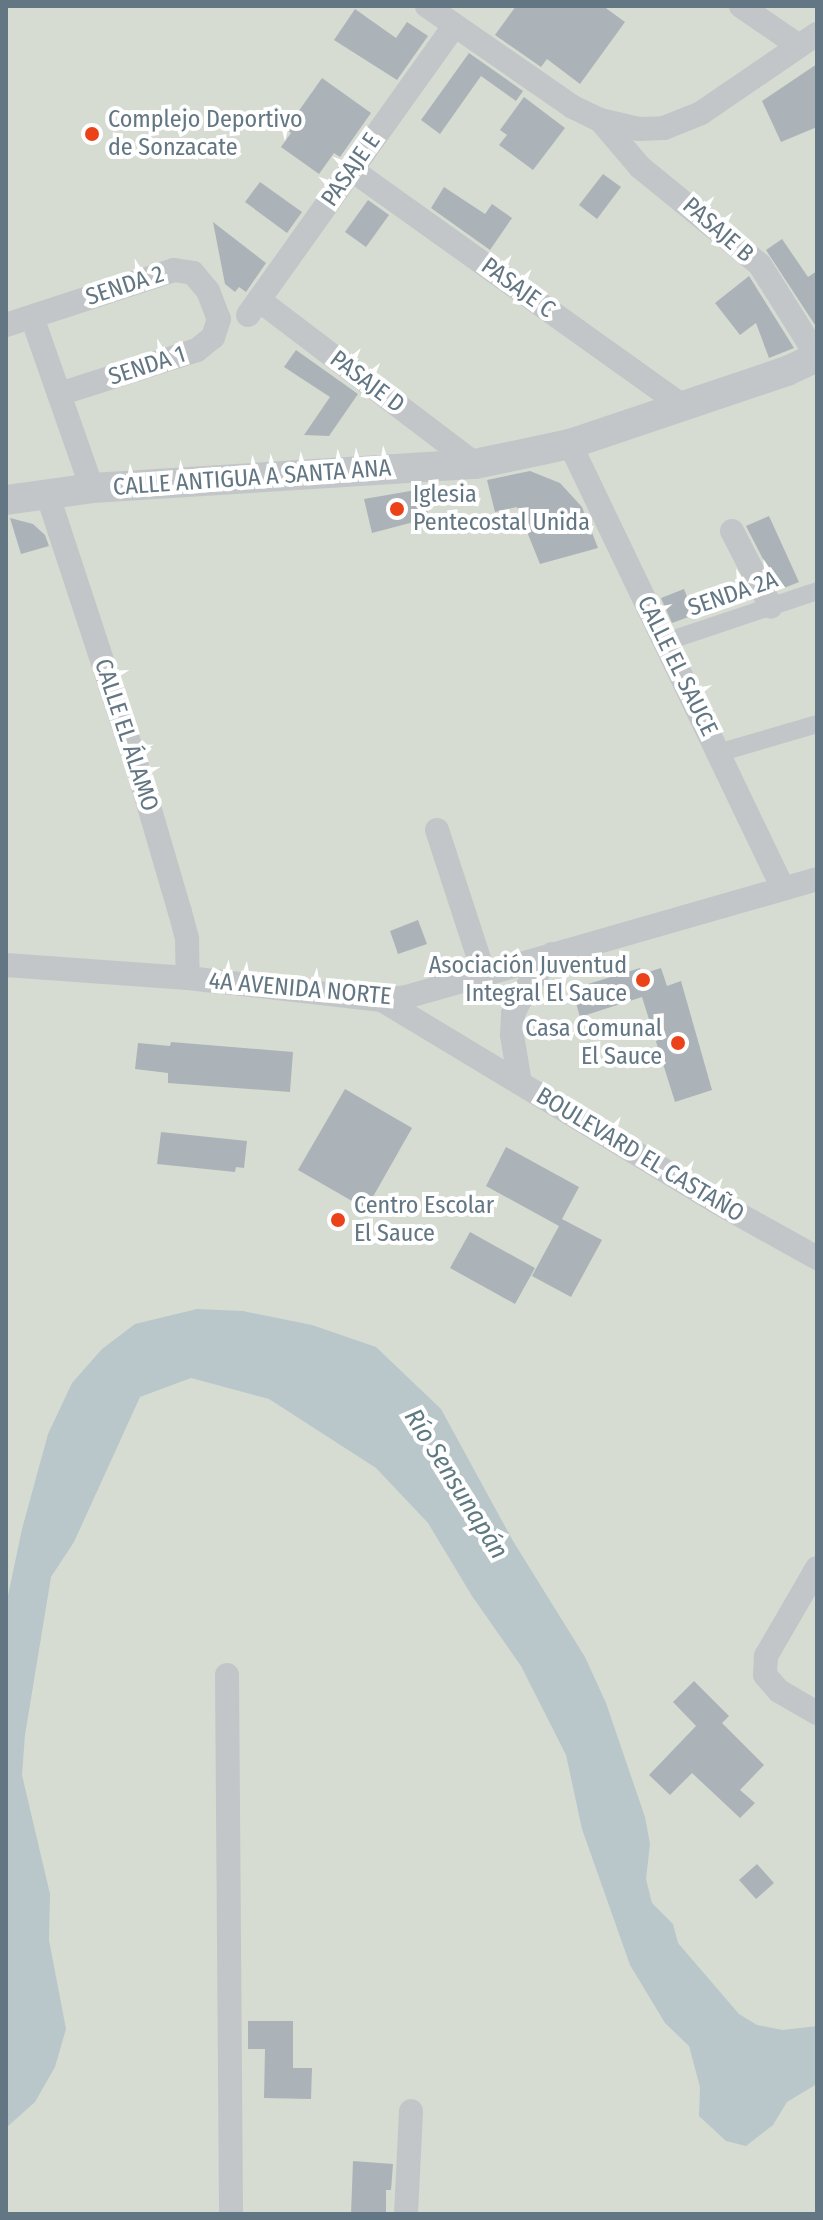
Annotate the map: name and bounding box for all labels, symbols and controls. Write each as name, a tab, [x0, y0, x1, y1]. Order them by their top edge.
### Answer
place label: Complejo Deportivo de Sonzacate	[108, 106, 303, 162]
marker: Complejo Deportivo de Sonzacate	[83, 125, 101, 143]
street label: PASAJE E	[315, 128, 387, 212]
street label: PASAJE B	[677, 191, 759, 269]
street label: PASAJE C	[476, 252, 560, 324]
street label: SENDA 2	[82, 260, 168, 312]
street label: SENDA 1	[105, 340, 189, 392]
street label: PASAJE D	[324, 345, 410, 419]
street label: CALLE ANTIGUA A SANTA ANA	[112, 454, 392, 502]
place label: Iglesia Pentecostal Unida	[413, 481, 590, 537]
marker: Iglesia Pentecostal Unida	[388, 500, 406, 518]
street label: SENDA 2A	[684, 565, 782, 623]
street label: CALLE EL SAUCE	[631, 591, 723, 741]
street label: CALLE EL ÁLAMO	[88, 655, 164, 815]
place label: Asociación Juventud Integral El Sauce	[429, 952, 627, 1008]
street label: 4A AVENIDA NORTE	[208, 967, 392, 1011]
marker: Asociación Juventud Integral El Sauce	[634, 971, 652, 989]
place label: Casa Comunal El Sauce	[525, 1015, 662, 1071]
marker: Casa Comunal El Sauce	[669, 1034, 687, 1052]
street label: BOULEVARD EL CASTAÑO	[531, 1082, 749, 1228]
place label: Centro Escolar El Sauce	[354, 1192, 494, 1248]
marker: Centro Escolar El Sauce	[329, 1211, 347, 1229]
water label: Río Sensunapán	[397, 1403, 515, 1565]

